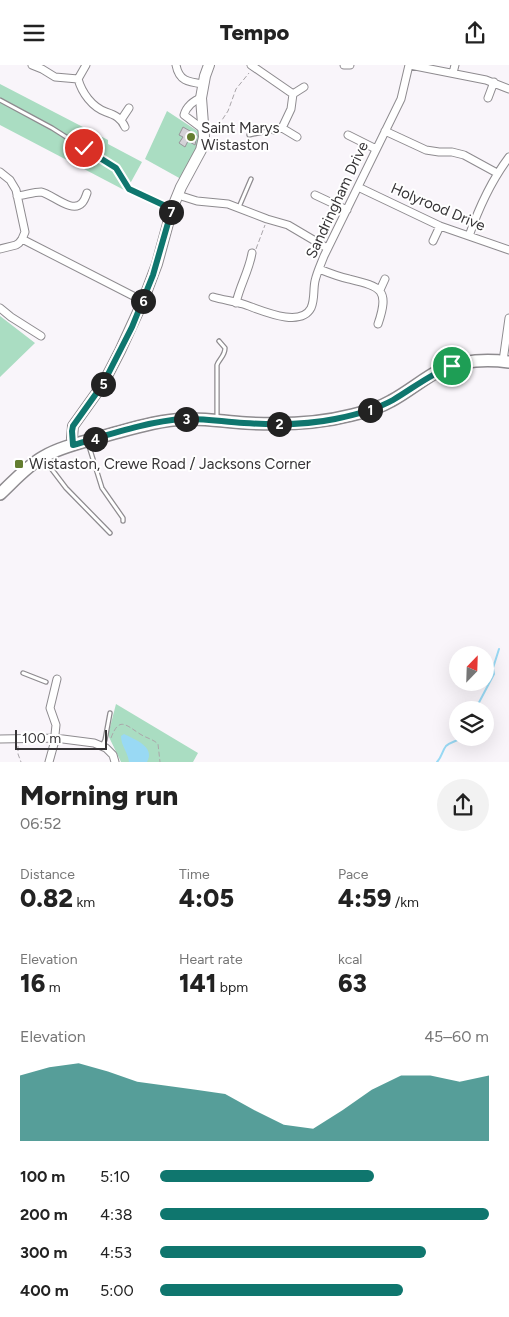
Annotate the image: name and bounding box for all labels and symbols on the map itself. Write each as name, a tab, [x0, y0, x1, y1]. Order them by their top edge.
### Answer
place label: Saint Marys Wistaston	[201, 119, 279, 154]
pin	[63, 127, 105, 169]
marker: Saint Marys Wistaston	[185, 131, 197, 143]
street label: Sandringham Drive	[302, 139, 372, 261]
street label: Holyrood Drive	[388, 179, 488, 235]
pin: 7	[158, 199, 184, 225]
pin: 6	[130, 289, 156, 313]
pin	[431, 345, 473, 387]
pin: 5	[90, 371, 116, 397]
pin: 1	[358, 397, 382, 423]
pin: 3	[174, 407, 198, 431]
pin: 2	[266, 411, 292, 437]
pin: 4	[82, 427, 108, 451]
place label: Wistaston, Crewe Road / Jacksons Corner	[29, 455, 311, 473]
marker: Wistaston, Crewe Road / Jacksons Corner	[13, 458, 25, 470]
north arrow	[449, 646, 494, 691]
scale bar	[15, 727, 108, 750]

